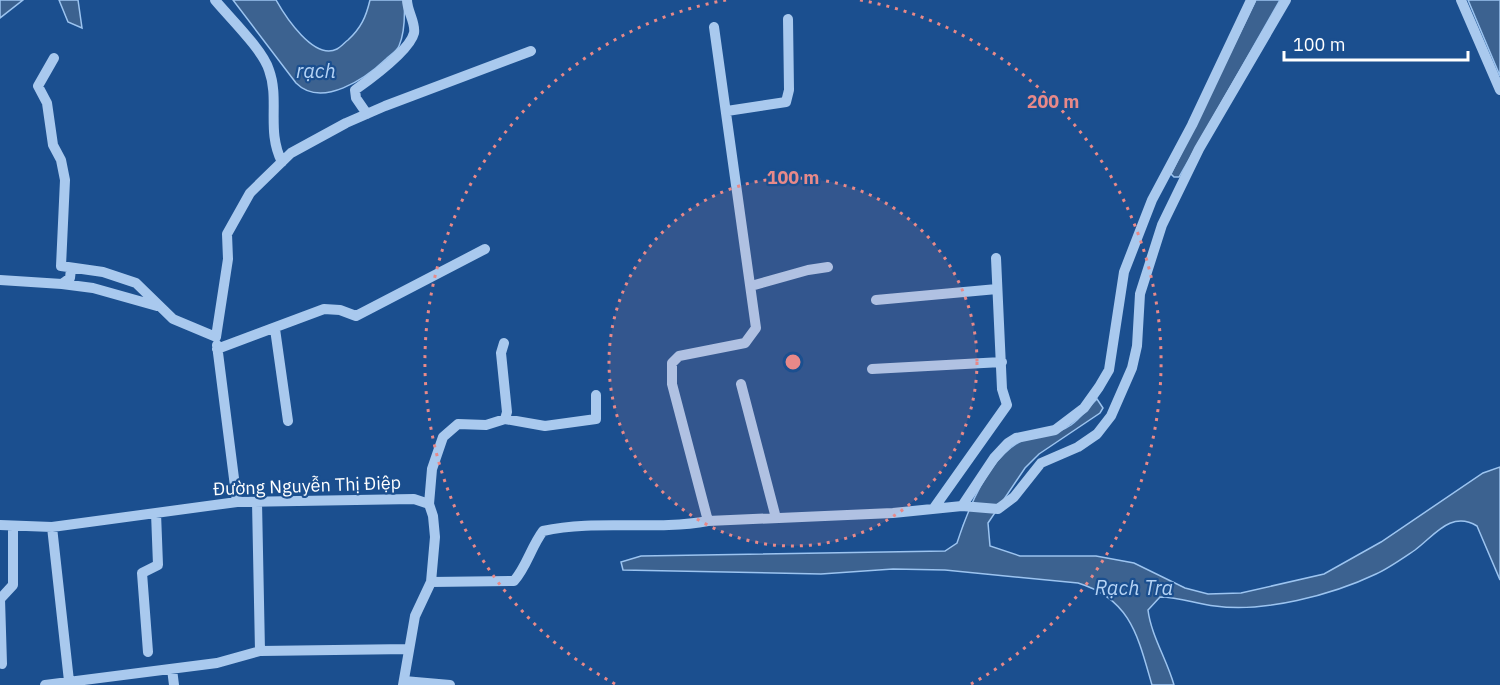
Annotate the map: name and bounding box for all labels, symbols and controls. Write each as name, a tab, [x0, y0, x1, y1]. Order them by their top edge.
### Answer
scale bar	[1284, 24, 1468, 62]
text: 100 m	[1293, 33, 1345, 56]
water label: rạch	[296, 57, 336, 84]
text: 200 m	[1027, 90, 1079, 113]
text: 100 m	[767, 166, 819, 189]
centre of rings	[783, 352, 803, 372]
street label: Đường Nguyễn Thị Điệp	[213, 471, 401, 500]
water label: Rạch Tra	[1095, 574, 1173, 601]

